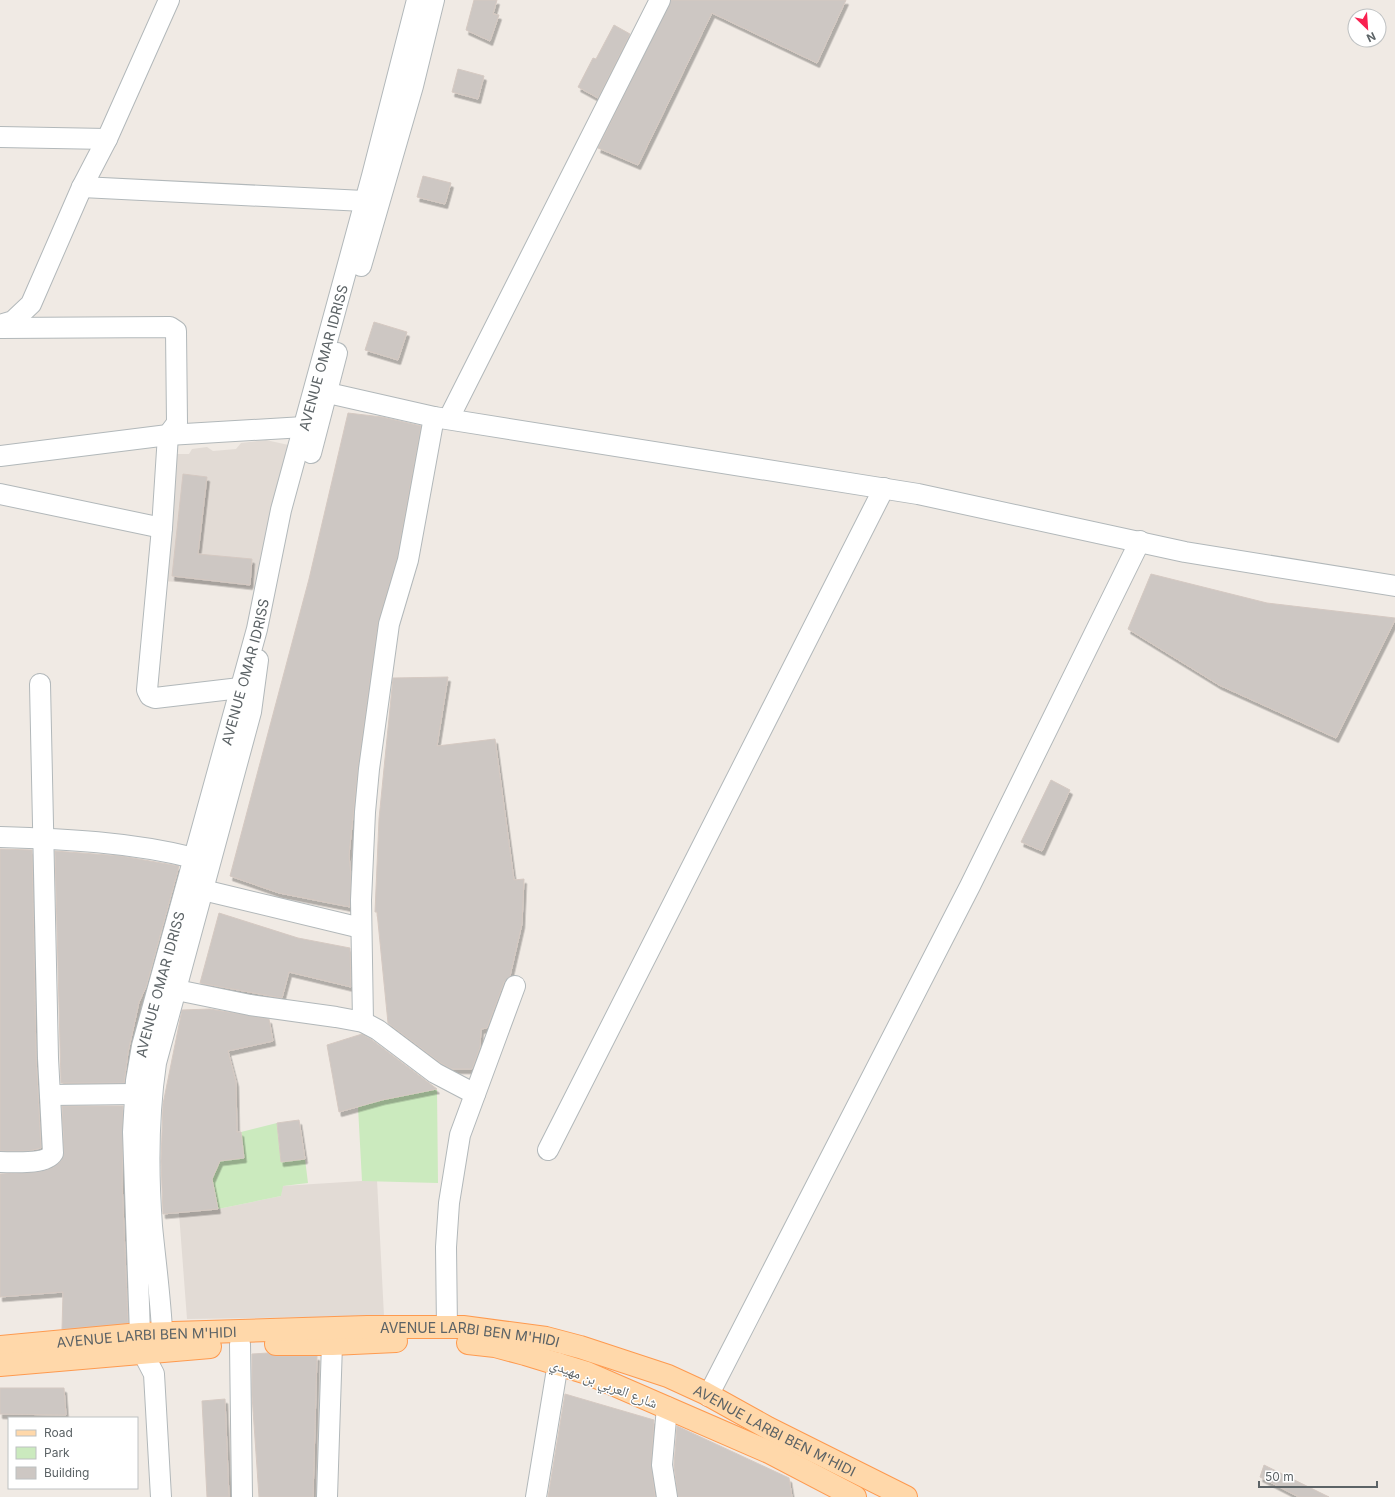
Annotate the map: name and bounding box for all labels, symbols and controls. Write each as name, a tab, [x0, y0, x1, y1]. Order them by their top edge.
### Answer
north arrow	[1347, 8, 1387, 48]
text: N	[1364, 29, 1378, 45]
street label: AVENUE OMAR IDRISS	[295, 283, 351, 432]
street label: AVENUE OMAR IDRISS	[217, 597, 271, 747]
street label: AVENUE OMAR IDRISS	[132, 909, 187, 1059]
street label: AVENUE LARBI BEN M'HIDI	[380, 1319, 562, 1350]
street label: AVENUE LARBI BEN M'HIDI	[56, 1323, 237, 1350]
street label: شارع العربي بن مهيدي	[547, 1355, 660, 1415]
street label: AVENUE LARBI BEN M'HIDI	[691, 1381, 859, 1479]
legend	[8, 1417, 138, 1489]
text: Road	[44, 1425, 73, 1440]
text: Park	[44, 1445, 70, 1460]
scale bar	[1259, 1463, 1377, 1489]
text: Building	[44, 1465, 89, 1480]
text: 50 m	[1265, 1469, 1294, 1484]

